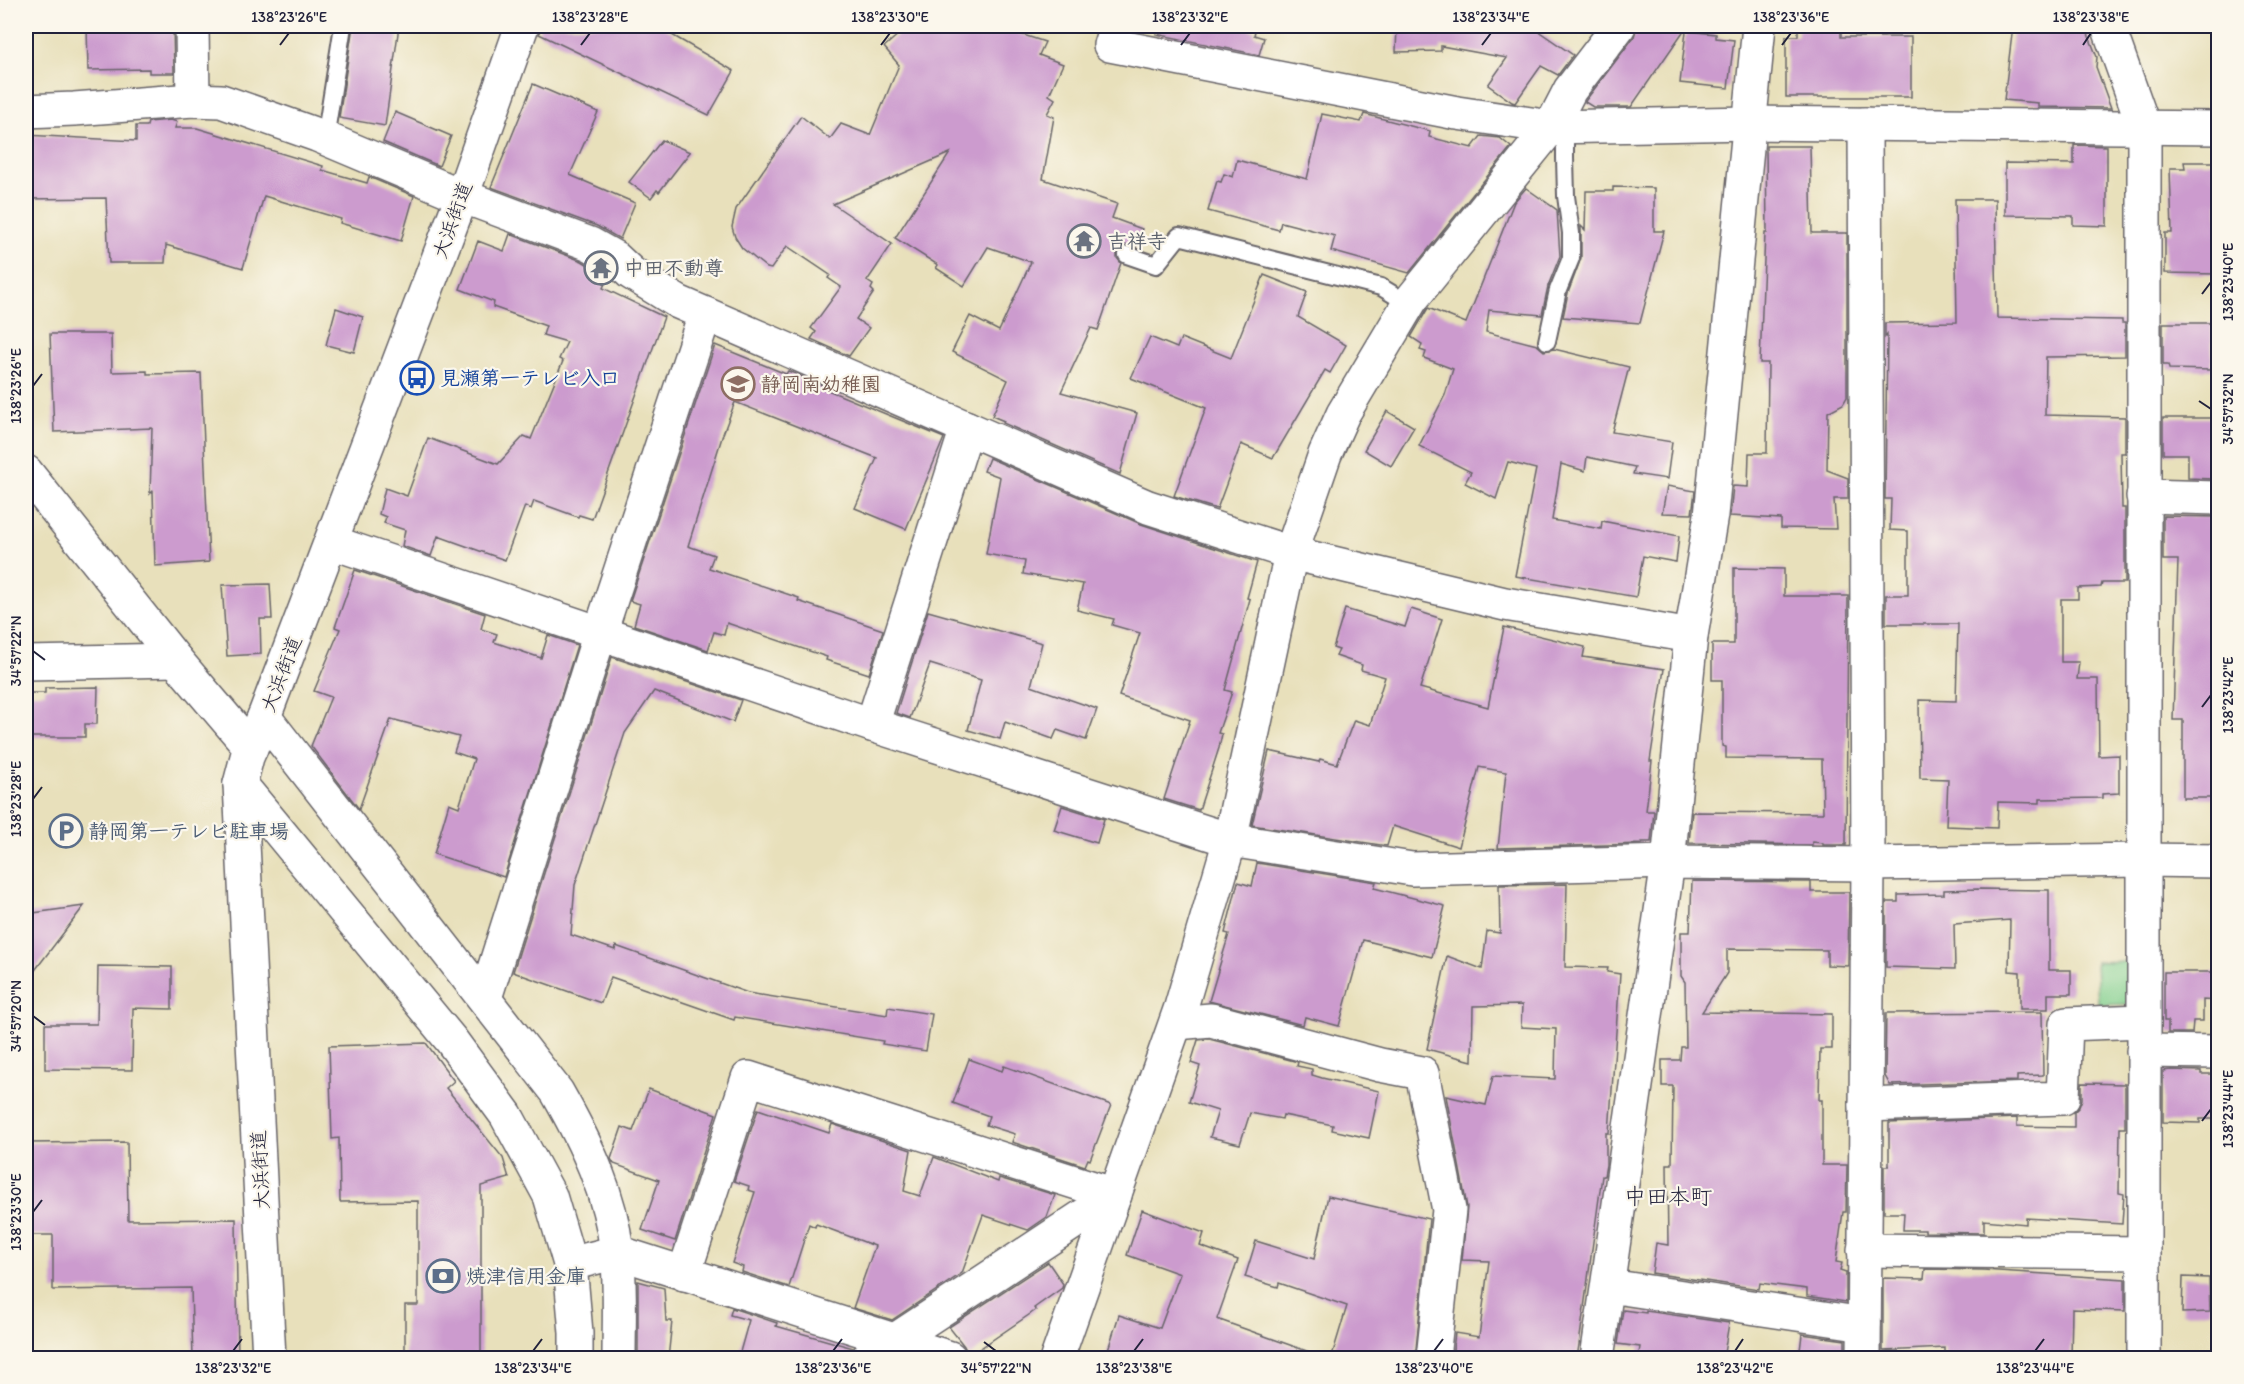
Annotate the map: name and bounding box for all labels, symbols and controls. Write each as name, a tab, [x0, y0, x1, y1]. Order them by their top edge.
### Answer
text: 138°23'26"E	[251, 8, 327, 26]
text: 138°23'28"E	[552, 8, 628, 26]
text: 138°23'30"E	[851, 8, 929, 26]
text: 138°23'32"E	[1152, 8, 1228, 26]
text: 138°23'34"E	[1452, 8, 1530, 26]
text: 138°23'36"E	[1753, 8, 1829, 26]
text: 138°23'38"E	[2053, 8, 2129, 26]
street label: 大浜街道	[427, 178, 477, 262]
temple icon: 吉祥寺	[1066, 223, 1102, 259]
place label: 吉祥寺	[1107, 229, 1167, 253]
text: 138°23'40"E	[2219, 243, 2237, 321]
temple icon: 中田不動尊	[583, 250, 619, 286]
place label: 中田不動尊	[624, 256, 724, 280]
text: 138°23'26"E	[7, 348, 25, 424]
bus stop icon: 見瀬第一テレビ入口	[399, 360, 435, 396]
place label: 見瀬第一テレビ入口	[440, 366, 620, 390]
school or university icon: 静岡南幼稚園	[720, 366, 756, 402]
place label: 静岡南幼稚園	[761, 372, 881, 396]
text: 34°57'32"N	[2219, 373, 2237, 445]
text: 34°57'22"N	[7, 615, 25, 687]
street label: 大浜街道	[255, 632, 307, 716]
text: 138°23'42"E	[2219, 656, 2237, 734]
text: 138°23'28"E	[7, 761, 25, 837]
parking icon: 静岡第一テレビ駐車場	[48, 813, 84, 849]
place label: 静岡第一テレビ駐車場	[89, 819, 289, 843]
text: 34°57'20"N	[7, 980, 25, 1052]
text: 138°23'44"E	[2219, 1070, 2237, 1148]
street label: 大浜街道	[246, 1129, 274, 1211]
text: 138°23'30"E	[7, 1173, 25, 1251]
district label: 中田本町	[1624, 1183, 1712, 1210]
bank icon: 焼津信用金庫	[425, 1258, 461, 1294]
place label: 焼津信用金庫	[466, 1264, 586, 1288]
text: 138°23'32"E	[195, 1359, 271, 1377]
text: 138°23'34"E	[494, 1359, 572, 1377]
text: 138°23'36"E	[795, 1359, 871, 1377]
text: 34°57'22"N	[960, 1359, 1032, 1377]
text: 138°23'38"E	[1096, 1359, 1172, 1377]
text: 138°23'40"E	[1395, 1359, 1473, 1377]
text: 138°23'42"E	[1696, 1359, 1774, 1377]
text: 138°23'44"E	[1996, 1359, 2074, 1377]

